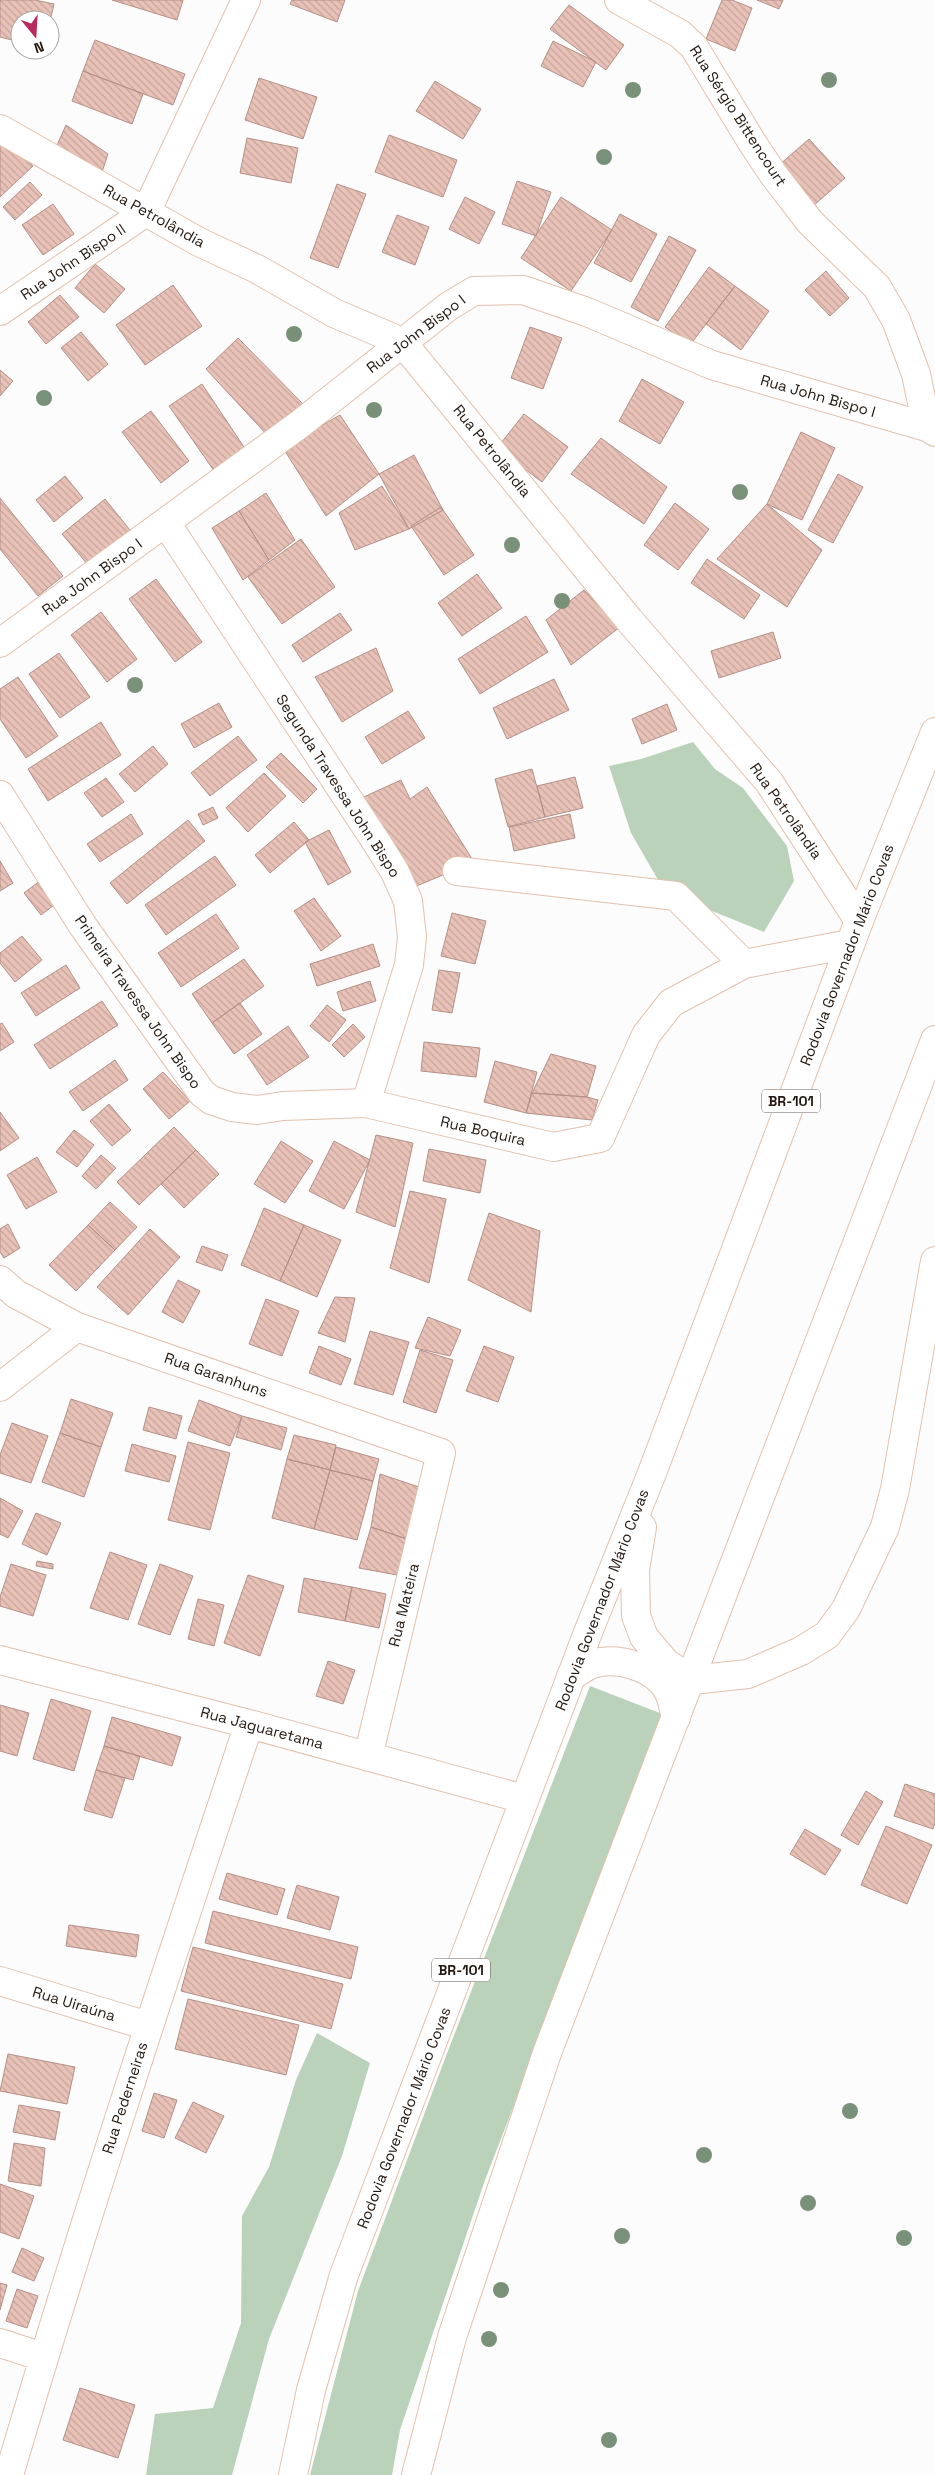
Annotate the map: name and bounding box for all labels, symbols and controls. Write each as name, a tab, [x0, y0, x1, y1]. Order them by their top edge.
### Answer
north arrow	[10, 10, 60, 60]
text: N	[32, 37, 46, 57]
street label: Rua Sérgio Bittencourt	[686, 42, 791, 190]
street label: Rua Petrolândia	[100, 180, 209, 252]
street label: Rua John Bispo II	[17, 219, 129, 304]
street label: Rua John Bispo I	[362, 290, 469, 377]
street label: Rua John Bispo I	[758, 370, 878, 421]
street label: Rua Petrolândia	[449, 401, 536, 501]
street label: Rua John Bispo I	[38, 534, 145, 619]
street label: Segunda Travessa John Bispo	[272, 691, 405, 881]
street label: Rua Petrolândia	[746, 759, 827, 863]
street label: Rodovia Governador Mário Covas	[795, 841, 898, 1068]
street label: Primeira Travessa John Bispo	[71, 911, 206, 1092]
road number: BR-101	[762, 1090, 820, 1112]
street label: Rua Boquira	[439, 1111, 528, 1150]
street label: Rua Garanhuns	[162, 1348, 271, 1401]
street label: Rodovia Governador Mário Covas	[550, 1486, 653, 1713]
street label: Rua Mateira	[384, 1561, 423, 1649]
street label: Rua Jaguaretama	[199, 1702, 326, 1753]
road number: BR-101	[432, 1958, 490, 1982]
street label: Rua Uiraúna	[30, 1982, 118, 2025]
street label: Rodovia Governador Mário Covas	[352, 2004, 455, 2231]
street label: Rua Pederneiras	[97, 2039, 152, 2156]

